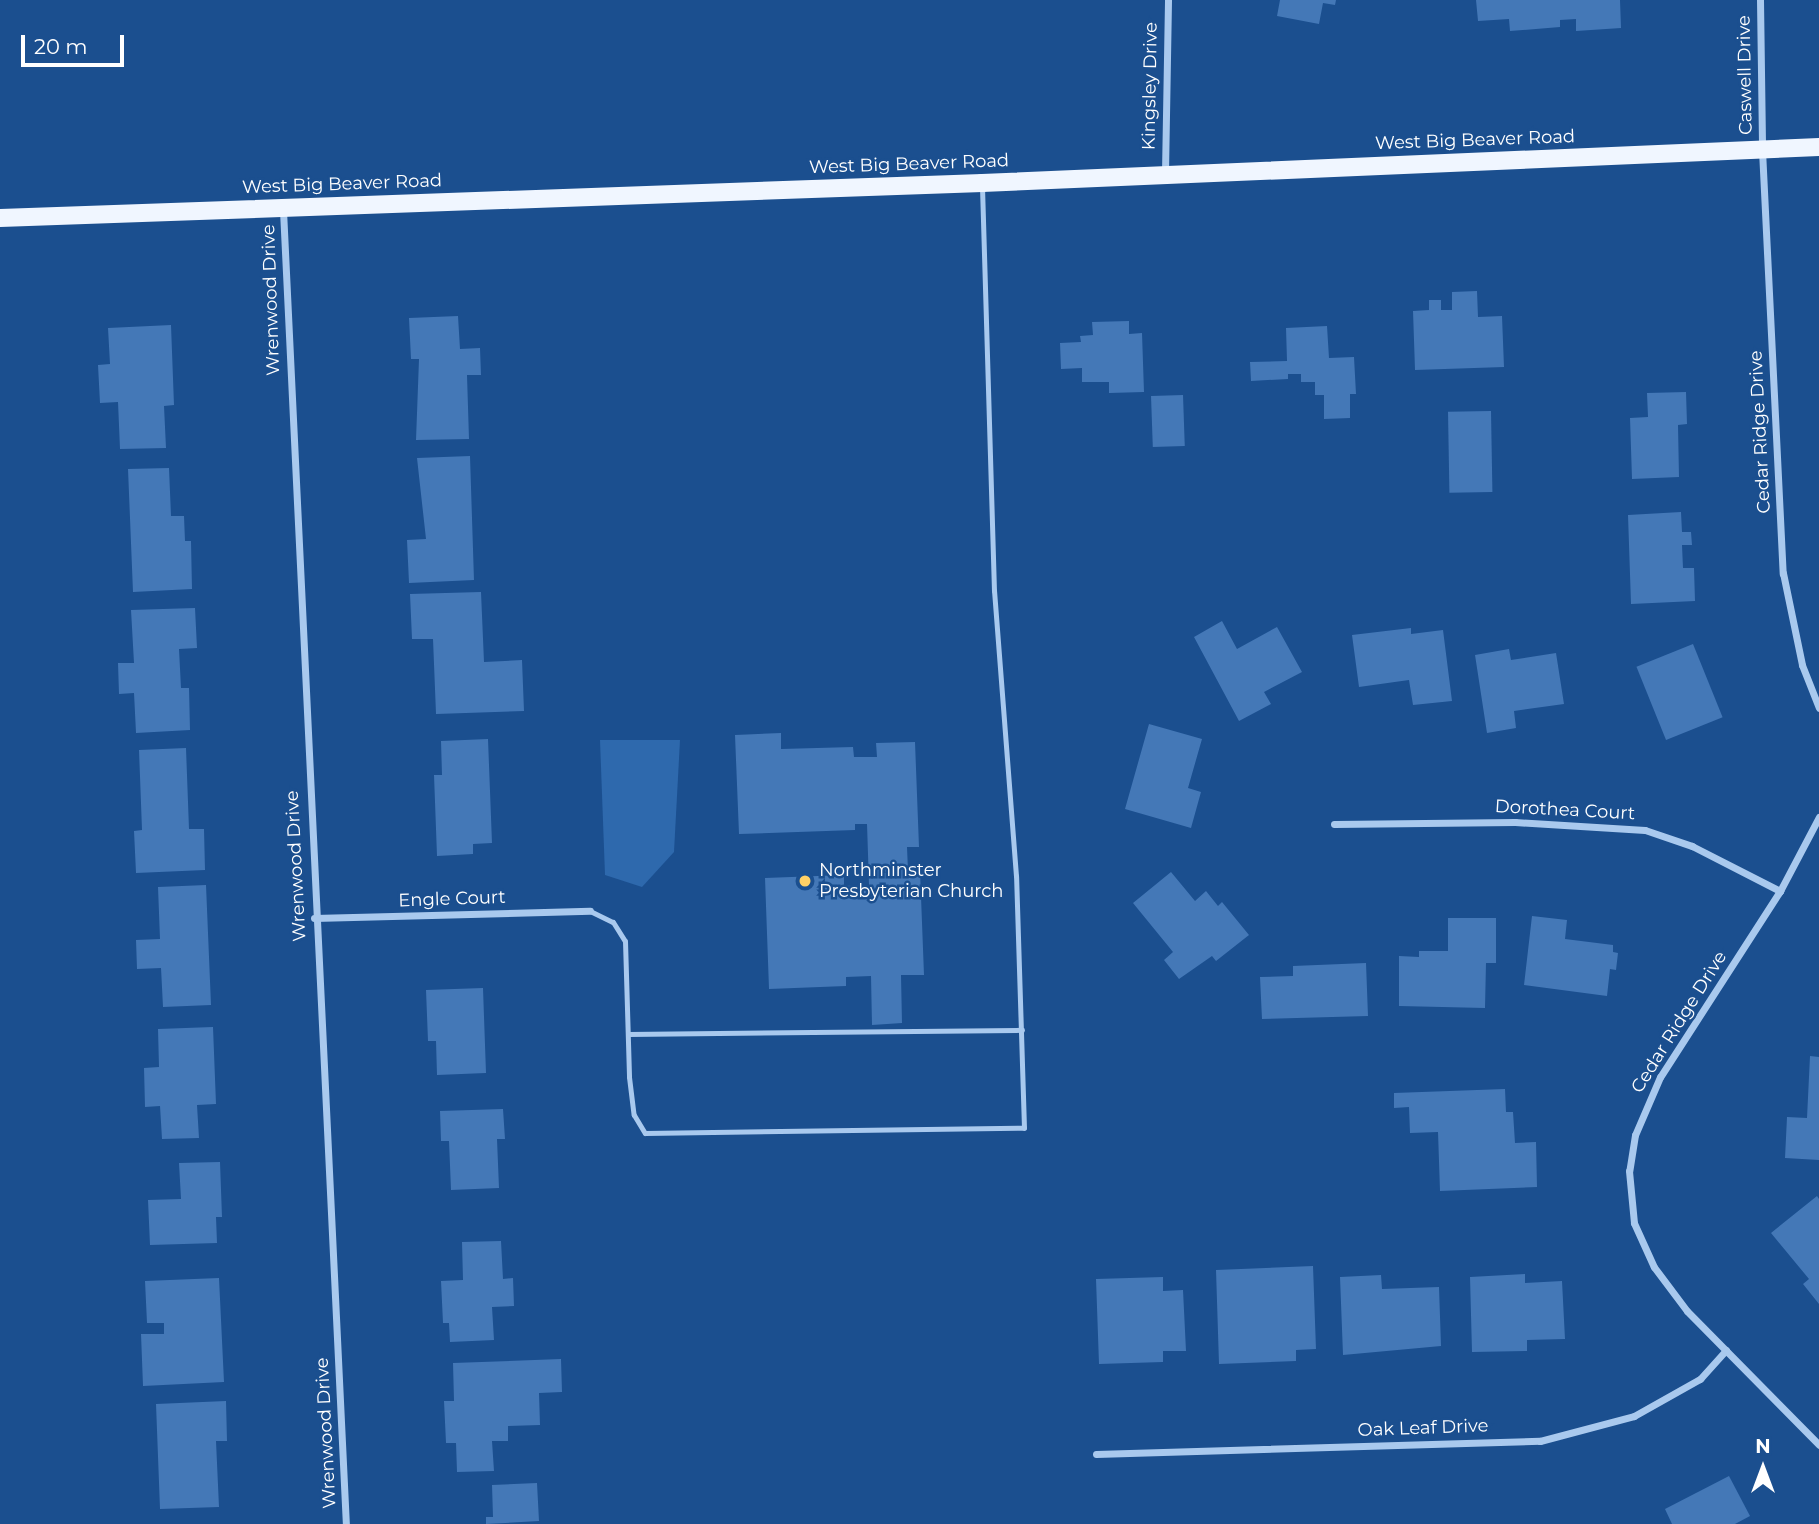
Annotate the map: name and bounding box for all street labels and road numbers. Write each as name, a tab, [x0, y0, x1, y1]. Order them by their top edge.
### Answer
street label: Caswell Drive	[1733, 15, 1757, 135]
street label: Kingsley Drive	[1138, 22, 1162, 150]
street label: West Big Beaver Road	[1375, 126, 1575, 154]
street label: West Big Beaver Road	[809, 150, 1009, 178]
street label: West Big Beaver Road	[242, 170, 442, 198]
street label: Wrenwood Drive	[258, 224, 284, 376]
street label: Cedar Ridge Drive	[1745, 350, 1775, 514]
street label: Wrenwood Drive	[281, 790, 311, 942]
street label: Dorothea Court	[1494, 796, 1636, 824]
street label: Engle Court	[398, 886, 506, 912]
street label: Cedar Ridge Drive	[1627, 947, 1731, 1097]
street label: Wrenwood Drive	[311, 1357, 341, 1509]
street label: Oak Leaf Drive	[1357, 1415, 1489, 1441]

